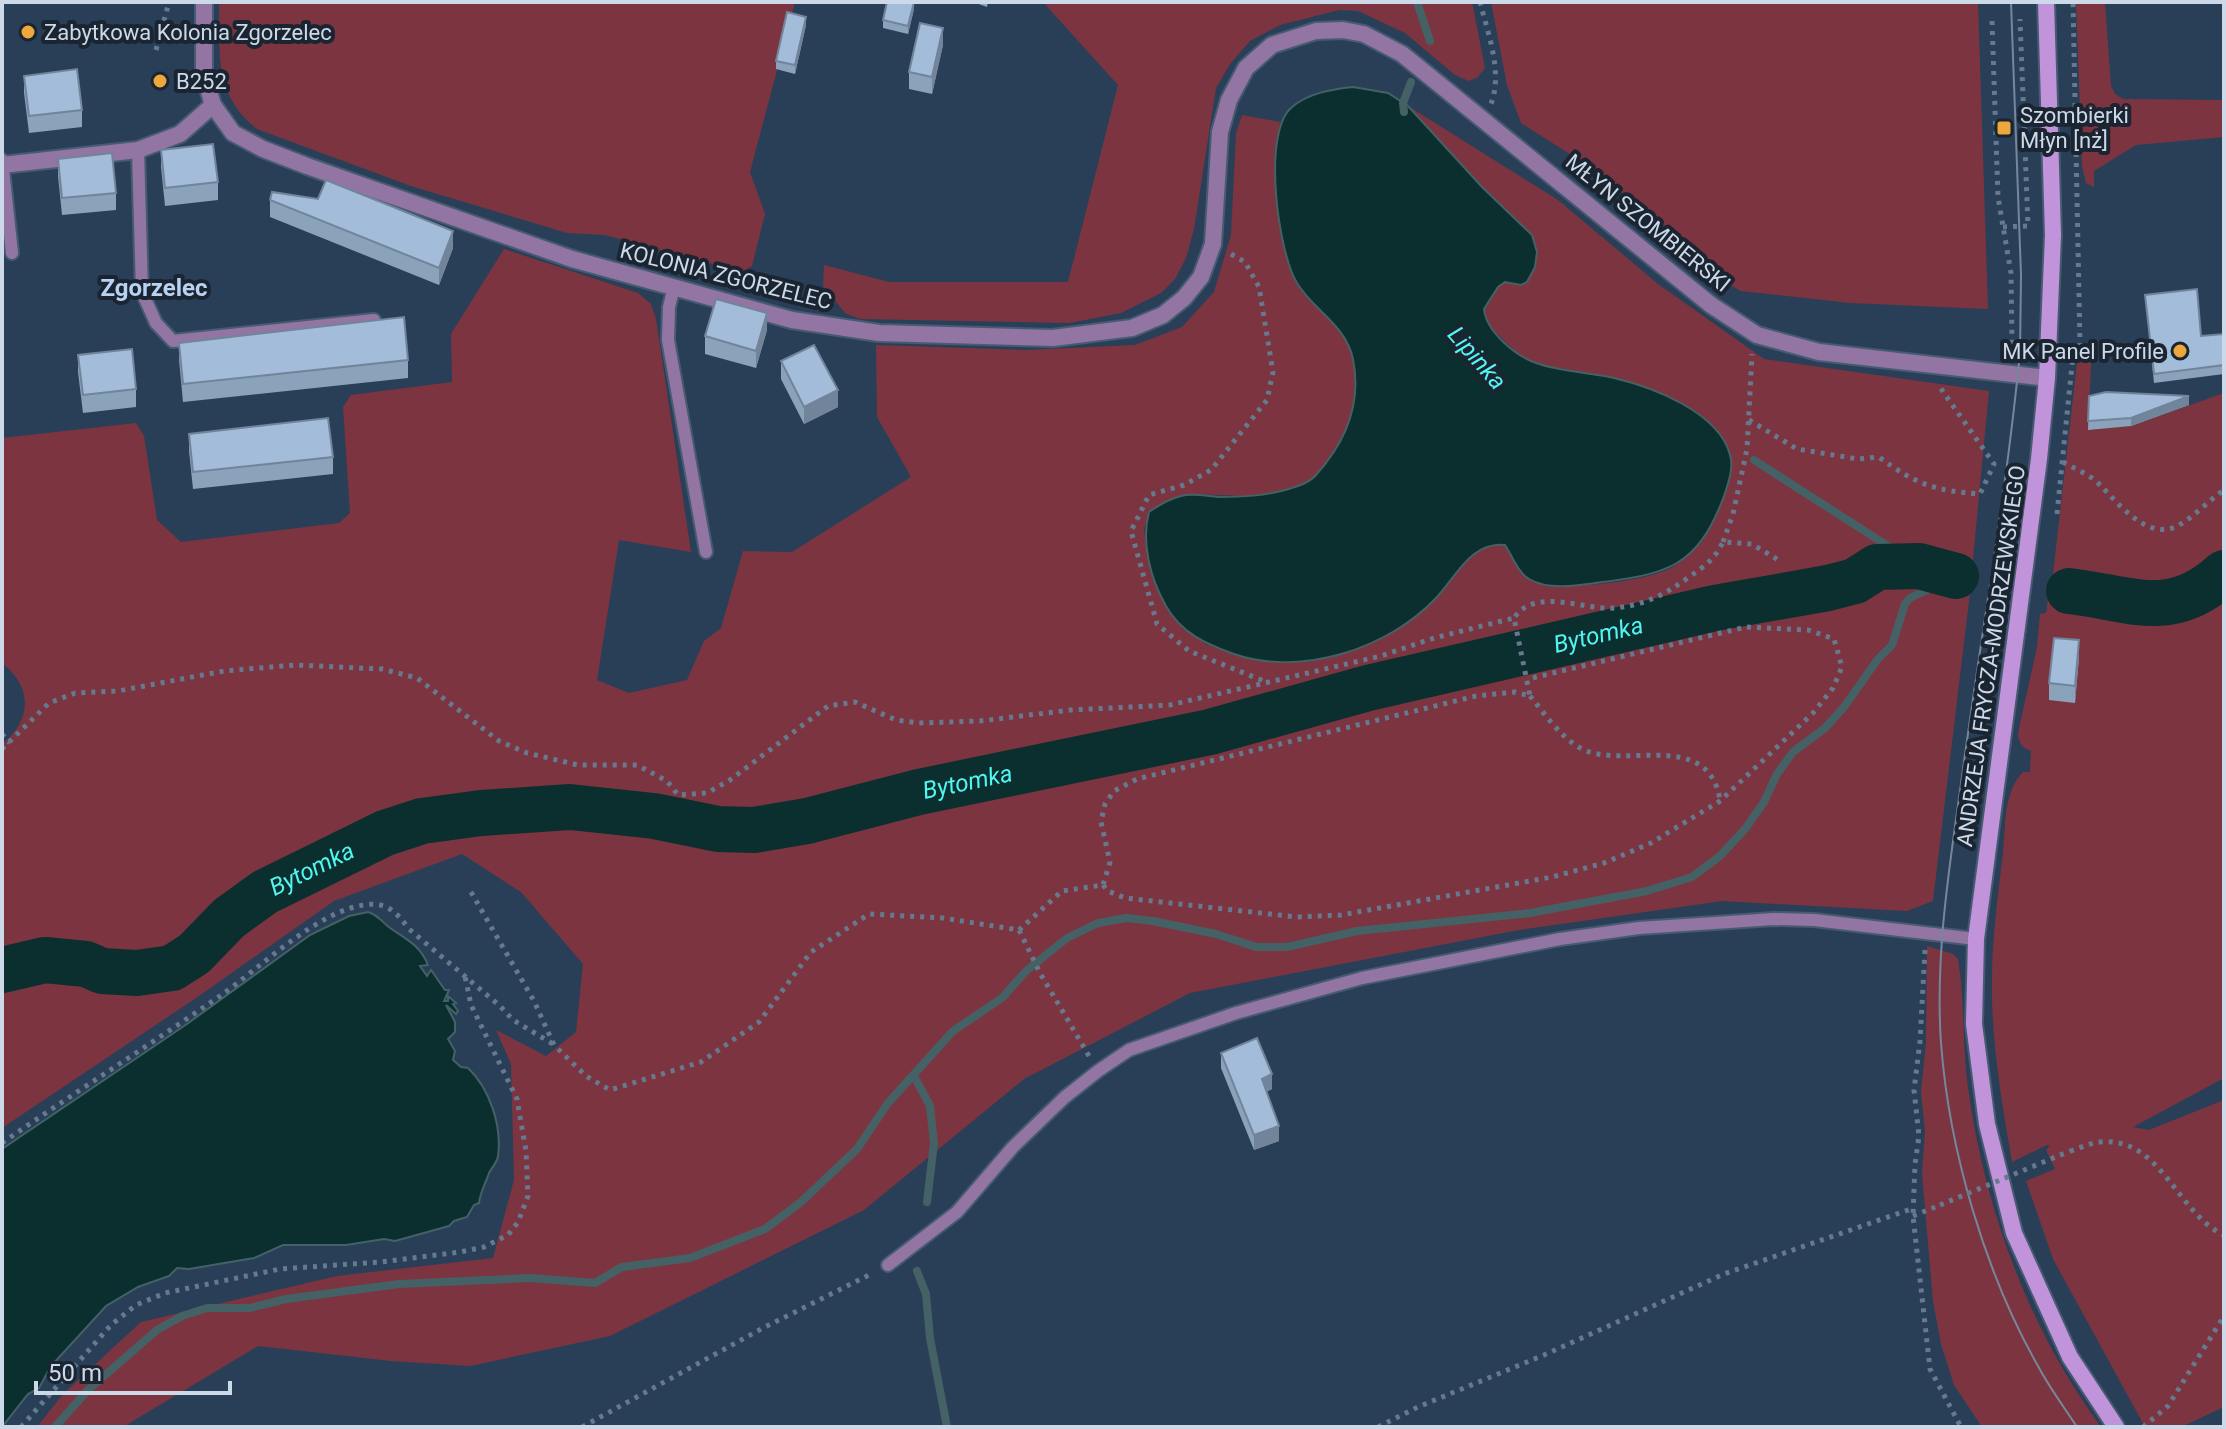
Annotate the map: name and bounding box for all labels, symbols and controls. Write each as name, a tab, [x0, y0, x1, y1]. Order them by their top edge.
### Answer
place label: Zabytkowa Kolonia Zgorzelec	[44, 20, 332, 45]
marker: Zabytkowa Kolonia Zgorzelec	[19, 23, 37, 41]
place label: B252	[176, 69, 227, 94]
marker: B252	[151, 72, 169, 90]
place label: Szombierki Młyn [nż]	[2020, 103, 2129, 153]
marker: Szombierki Młyn [nż]	[1995, 119, 2013, 137]
street label: MŁYN SZOMBIERSKI	[1561, 149, 1735, 297]
street label: KOLONIA ZGORZELEC	[617, 238, 835, 314]
district label: Zgorzelec	[100, 274, 208, 302]
water label: Lipinka	[1442, 321, 1512, 395]
place label: MK Panel Profile	[2002, 339, 2164, 364]
marker: MK Panel Profile	[2171, 342, 2189, 360]
street label: ANDRZEJA FRYCZA-MODRZEWSKIEGO	[1952, 464, 2030, 848]
water label: Bytomka	[1551, 611, 1646, 659]
water label: Bytomka	[920, 759, 1015, 805]
water label: Bytomka	[265, 836, 359, 902]
scale bar	[36, 1345, 230, 1395]
text: 50 m	[48, 1359, 102, 1387]

